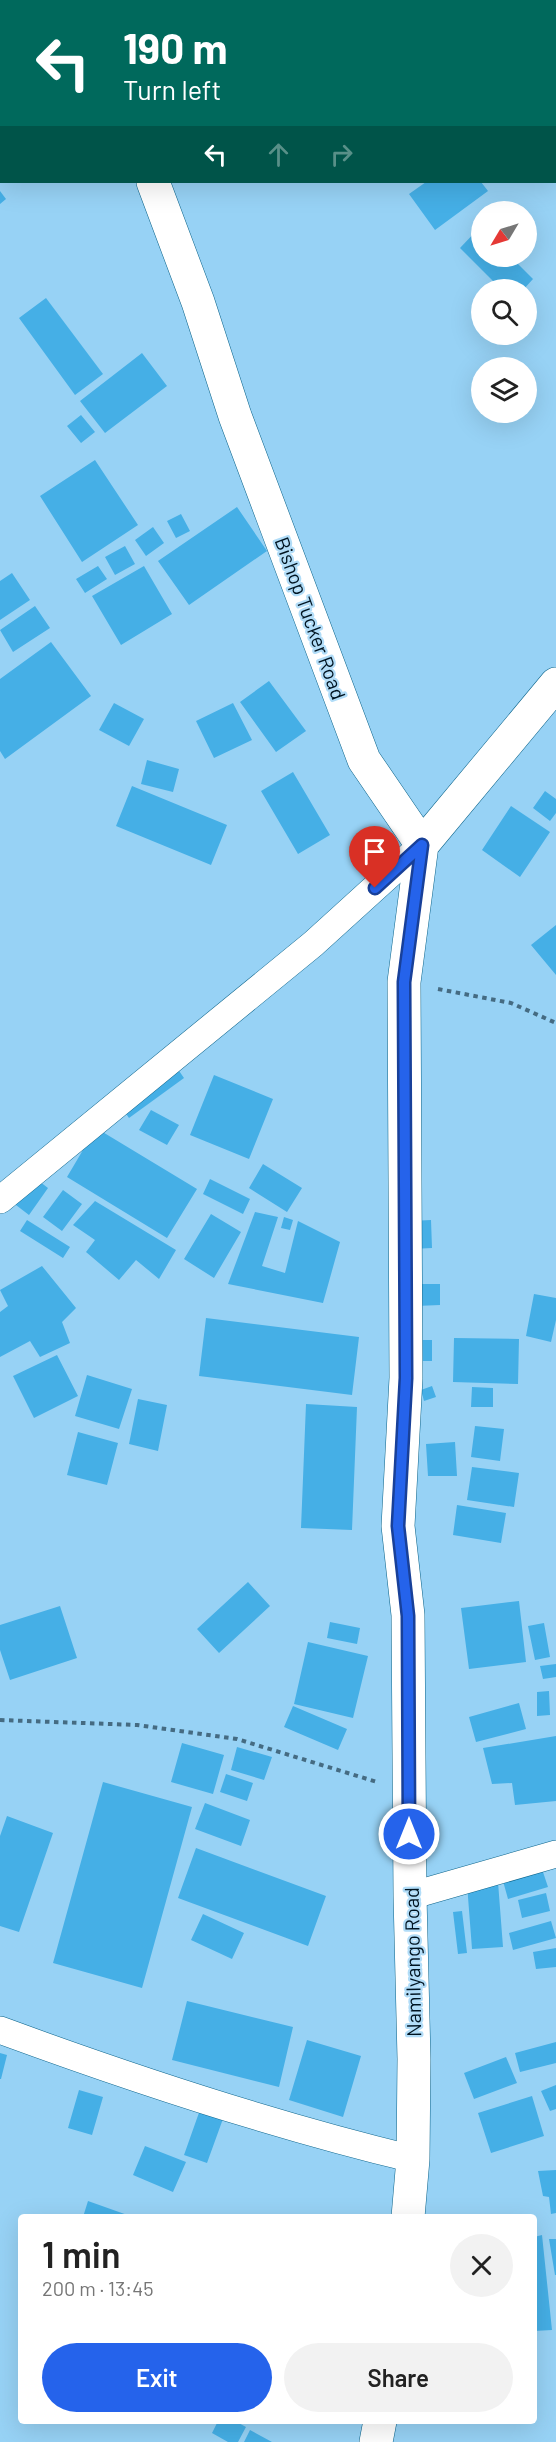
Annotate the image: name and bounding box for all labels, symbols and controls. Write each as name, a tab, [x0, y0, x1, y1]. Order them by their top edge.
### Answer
text: 190 m	[123, 22, 228, 72]
icon: left	[24, 24, 102, 102]
text: Turn left	[123, 73, 221, 105]
icon: left	[199, 138, 232, 171]
icon: ahead	[262, 138, 295, 171]
icon: right	[325, 138, 358, 171]
north arrow	[471, 201, 537, 267]
map controls	[471, 201, 537, 423]
button: search	[471, 279, 537, 345]
button: layers	[471, 357, 537, 423]
street label: Bishop Tucker Road	[270, 533, 352, 703]
pin	[349, 826, 400, 888]
icon: arrive	[358, 835, 391, 868]
position arrow	[377, 1802, 441, 1866]
street label: Namilyango Road	[399, 1887, 425, 2037]
text: 1 min	[42, 2232, 121, 2275]
button: close	[450, 2234, 513, 2297]
text: 200 m · 13:45	[42, 2276, 153, 2300]
button: Exit	[42, 2343, 272, 2412]
button: Share	[284, 2343, 513, 2412]

